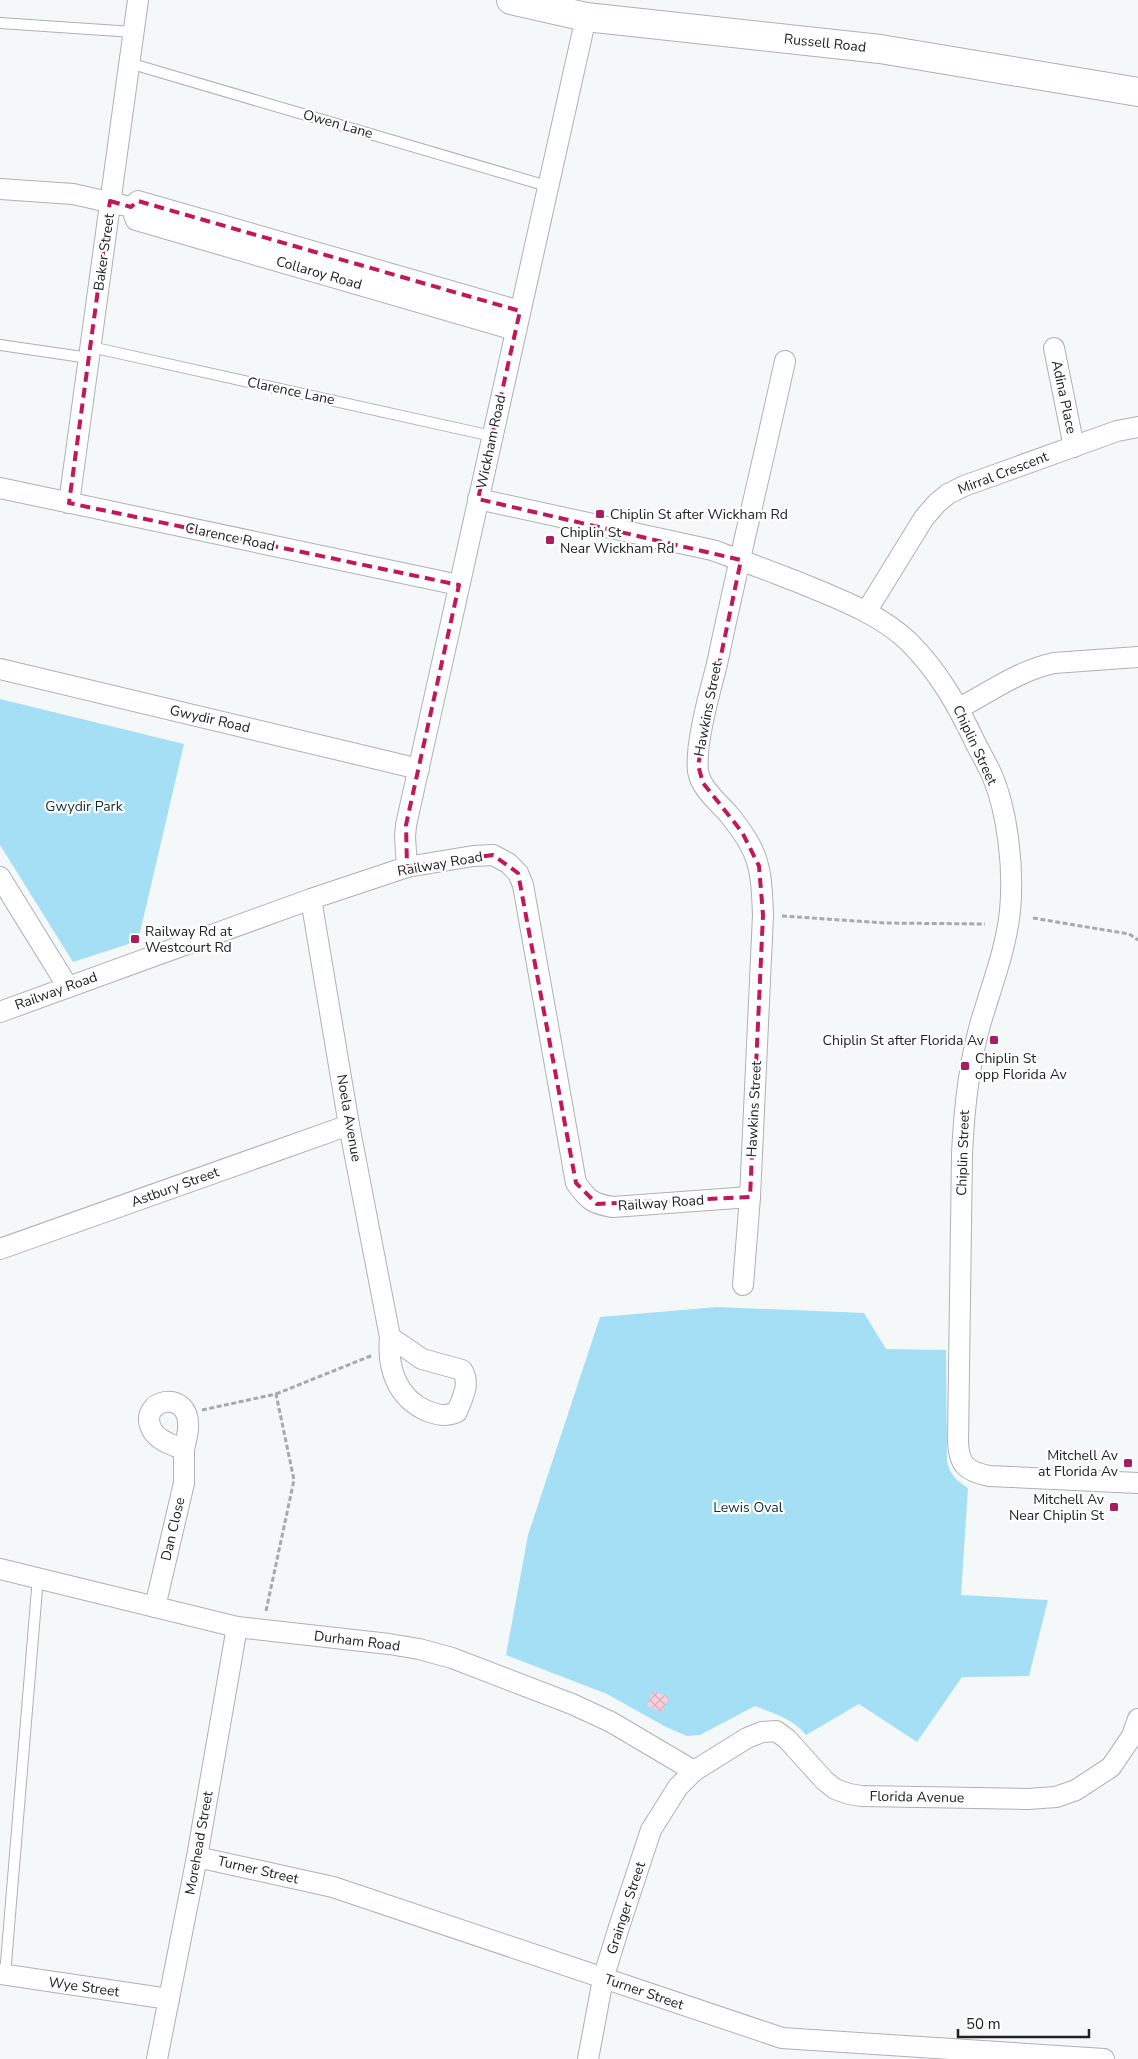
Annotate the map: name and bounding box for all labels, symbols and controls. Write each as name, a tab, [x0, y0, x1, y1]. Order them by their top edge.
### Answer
street label: Russell Road	[783, 29, 867, 57]
street label: Owen Lane	[301, 105, 375, 143]
street label: Baker Street	[89, 212, 119, 292]
street label: Collaroy Road	[274, 252, 364, 294]
street label: Adina Place	[1047, 358, 1081, 436]
street label: Clarence Lane	[245, 372, 337, 410]
street label: Wickham Road	[472, 393, 510, 491]
street label: Mirral Crescent	[955, 447, 1051, 499]
place label: Chiplin St after Wickham Rd	[610, 505, 788, 524]
marker: Chiplin St after Wickham Rd	[594, 508, 606, 520]
street label: Clarence Road	[183, 518, 277, 556]
place label: Chiplin St Near Wickham Rd	[560, 523, 674, 558]
marker: Chiplin St Near Wickham Rd	[544, 534, 556, 546]
street label: Hawkins Street	[689, 660, 727, 758]
street label: Gwydir Road	[168, 701, 252, 737]
street label: Chiplin Street	[948, 702, 1002, 788]
park label: Gwydir Park	[45, 797, 124, 816]
street label: Railway Road	[396, 847, 484, 881]
place label: Railway Rd at Westcourt Rd	[145, 922, 232, 957]
marker: Railway Rd at Westcourt Rd	[129, 933, 141, 945]
street label: Railway Road	[12, 967, 100, 1015]
place label: Chiplin St after Florida Av	[823, 1031, 985, 1050]
marker: Chiplin St after Florida Av	[988, 1034, 1000, 1046]
place label: Chiplin St opp Florida Av	[975, 1049, 1068, 1084]
street label: Hawkins Street	[742, 1060, 766, 1158]
marker: Chiplin St opp Florida Av	[959, 1060, 971, 1072]
street label: Noela Avenue	[332, 1073, 366, 1163]
street label: Chiplin Street	[952, 1110, 974, 1196]
street label: Astbury Street	[128, 1162, 222, 1212]
street label: Railway Road	[617, 1191, 705, 1215]
place label: Mitchell Av at Florida Av	[1038, 1446, 1119, 1481]
marker: Mitchell Av at Florida Av	[1122, 1457, 1134, 1469]
place label: Mitchell Av Near Chiplin St	[1009, 1490, 1105, 1525]
street label: Dan Close	[156, 1495, 190, 1563]
park label: Lewis Oval	[713, 1498, 784, 1517]
marker: Mitchell Av Near Chiplin St	[1108, 1501, 1120, 1513]
street label: Durham Road	[313, 1626, 401, 1656]
street label: Florida Avenue	[870, 1787, 964, 1807]
street label: Morehead Street	[181, 1790, 217, 1896]
street label: Turner Street	[216, 1851, 300, 1889]
street label: Grainger Street	[602, 1859, 650, 1957]
street label: Turner Street	[602, 1970, 686, 2014]
street label: Wye Street	[47, 1973, 121, 2001]
scale bar	[958, 2006, 1089, 2038]
text: 50 m	[966, 2014, 1001, 2034]

